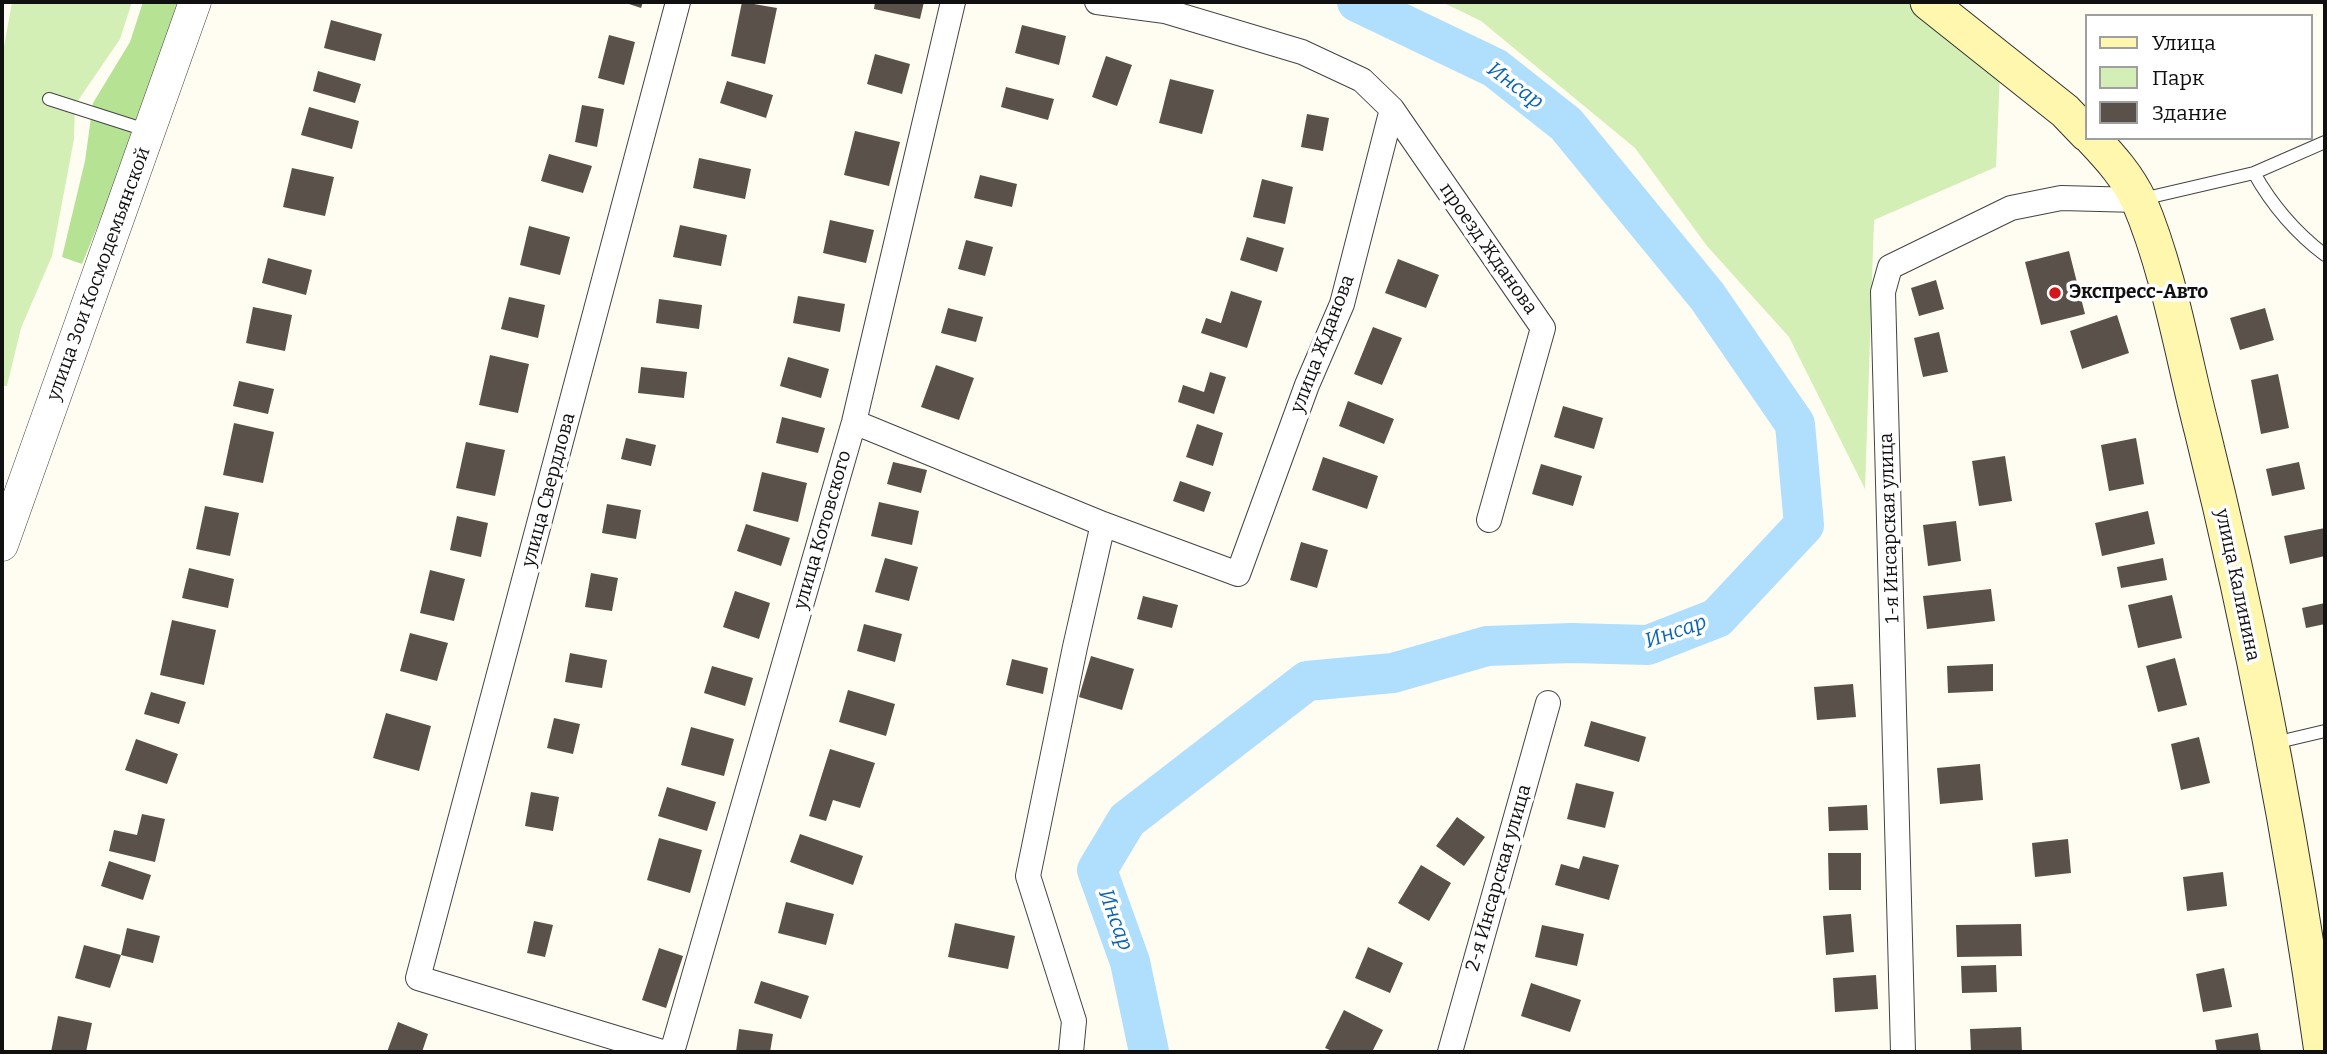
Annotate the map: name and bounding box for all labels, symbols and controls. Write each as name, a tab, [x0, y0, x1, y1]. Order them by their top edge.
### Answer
legend	[2086, 14, 2313, 140]
text: Улица	[2152, 30, 2216, 56]
water label: Инсар	[1482, 57, 1548, 115]
text: Парк	[2152, 65, 2204, 91]
text: Здание	[2152, 100, 2227, 126]
street label: улица Зои Космодемьянской	[42, 144, 156, 404]
street label: проезд Жданова	[1434, 179, 1542, 319]
street label: улица Жданова	[1286, 272, 1360, 416]
place label: Экспресс-Авто	[2069, 282, 2208, 304]
marker: Экспресс-Авто	[2047, 285, 2063, 301]
street label: улица Свердлова	[517, 410, 581, 570]
street label: 1-я Инсарская улица	[1875, 432, 1905, 624]
street label: улица Котовского	[789, 448, 857, 612]
street label: улица Калинина	[2210, 507, 2264, 663]
water label: Инсар	[1642, 610, 1710, 654]
street label: 2-я Инсарская улица	[1461, 782, 1537, 974]
water label: Инсар	[1092, 886, 1138, 954]

